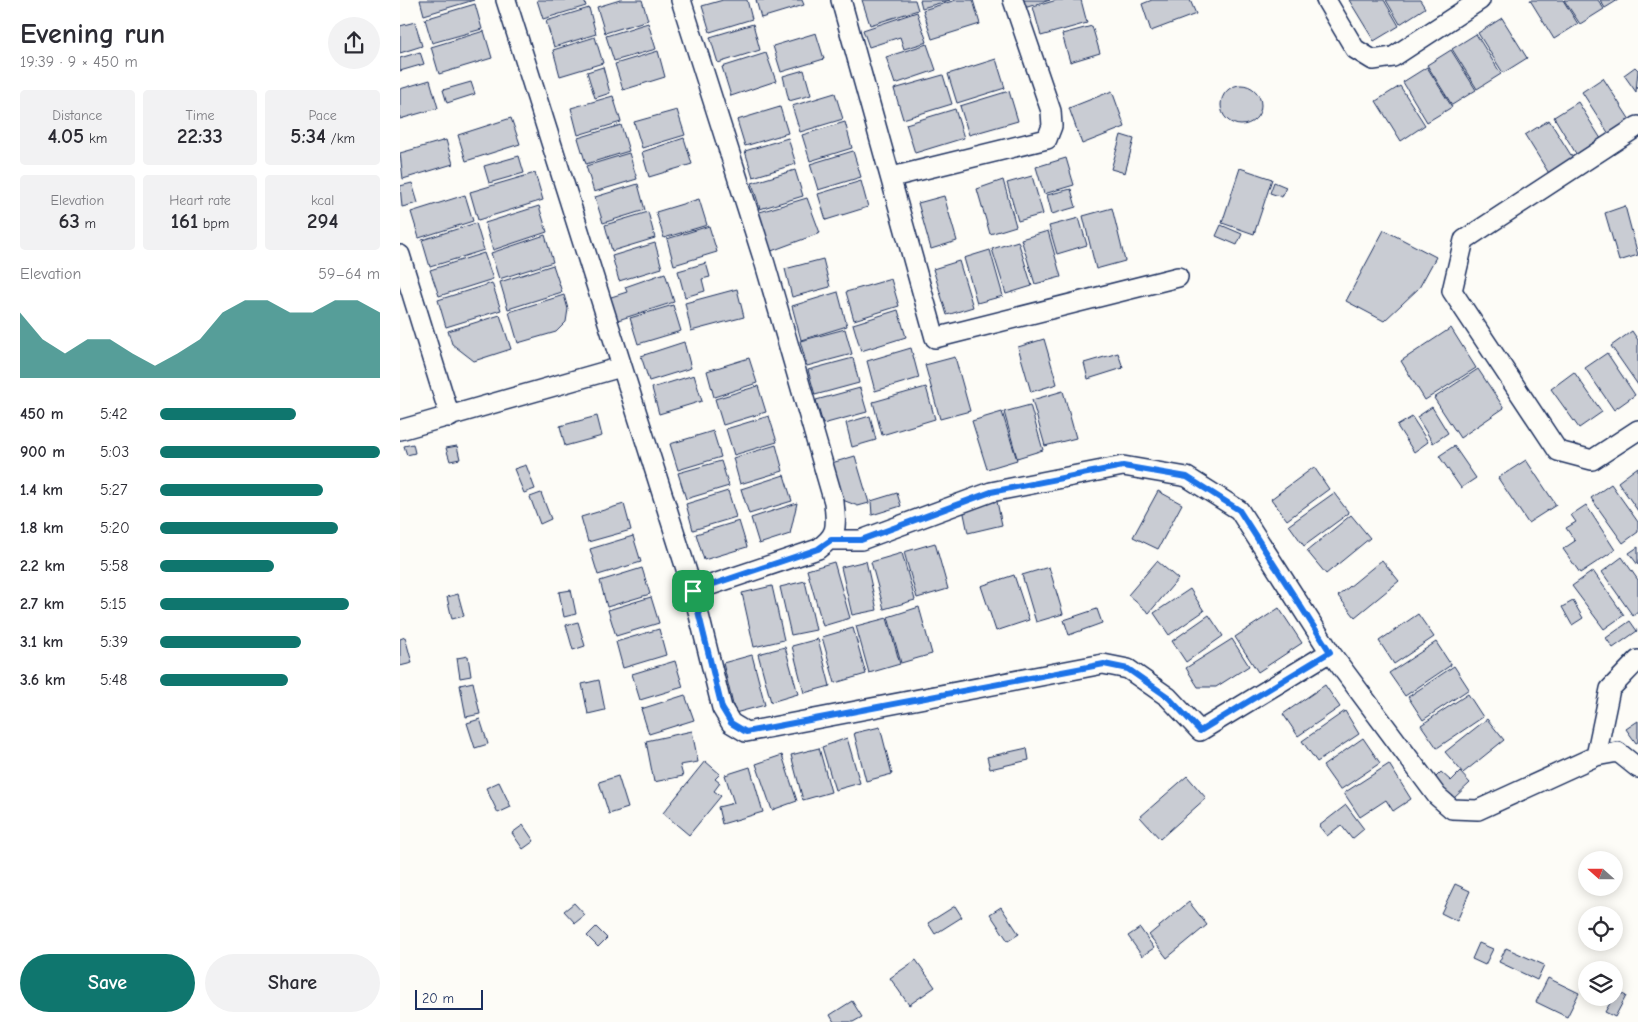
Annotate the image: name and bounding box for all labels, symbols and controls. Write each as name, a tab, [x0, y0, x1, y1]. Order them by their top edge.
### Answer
button: share	[328, 17, 380, 69]
text: Evening run	[20, 18, 165, 50]
text: 19:39 · 9 × 450 m	[20, 53, 138, 71]
text: Distance	[52, 107, 102, 124]
text: Time	[185, 107, 215, 124]
text: Pace	[309, 107, 337, 124]
text: 4.05	[47, 124, 84, 148]
text: 22:33	[177, 124, 223, 148]
text: 5:34	[290, 124, 326, 148]
text: km	[84, 130, 107, 147]
text: /km	[326, 130, 355, 147]
text: Elevation	[51, 192, 104, 209]
text: Heart rate	[169, 192, 231, 209]
text: kcal	[311, 192, 334, 209]
text: 63	[59, 209, 80, 233]
text: 161	[171, 209, 198, 233]
text: 294	[307, 209, 338, 233]
text: m	[80, 215, 96, 232]
text: bpm	[198, 215, 229, 232]
text: Elevation	[20, 265, 81, 283]
text: 59–64 m	[318, 265, 380, 283]
text: 450 m	[20, 405, 64, 423]
text: 5:42	[100, 405, 128, 423]
text: 900 m	[20, 443, 65, 461]
text: 5:03	[100, 443, 129, 461]
text: 1.4 km	[20, 481, 63, 499]
text: 5:27	[100, 481, 127, 499]
text: 1.8 km	[20, 519, 64, 537]
text: 5:20	[100, 519, 130, 537]
text: 2.2 km	[20, 557, 65, 575]
text: 5:58	[100, 557, 128, 575]
pin	[672, 570, 714, 612]
icon: arrive	[679, 577, 707, 605]
text: 2.7 km	[20, 595, 64, 613]
text: 5:15	[100, 595, 127, 613]
text: 3.1 km	[20, 633, 63, 651]
text: 5:39	[100, 633, 128, 651]
text: 3.6 km	[20, 671, 65, 689]
text: 5:48	[100, 671, 128, 689]
north arrow	[1578, 851, 1622, 896]
map controls	[1578, 851, 1623, 1006]
button: locate	[1578, 906, 1623, 951]
button: Save	[20, 954, 195, 1012]
button: Share	[205, 954, 380, 1012]
button: layers	[1578, 961, 1623, 1006]
scale bar	[415, 987, 482, 1010]
text: 20 m	[422, 990, 454, 1007]

